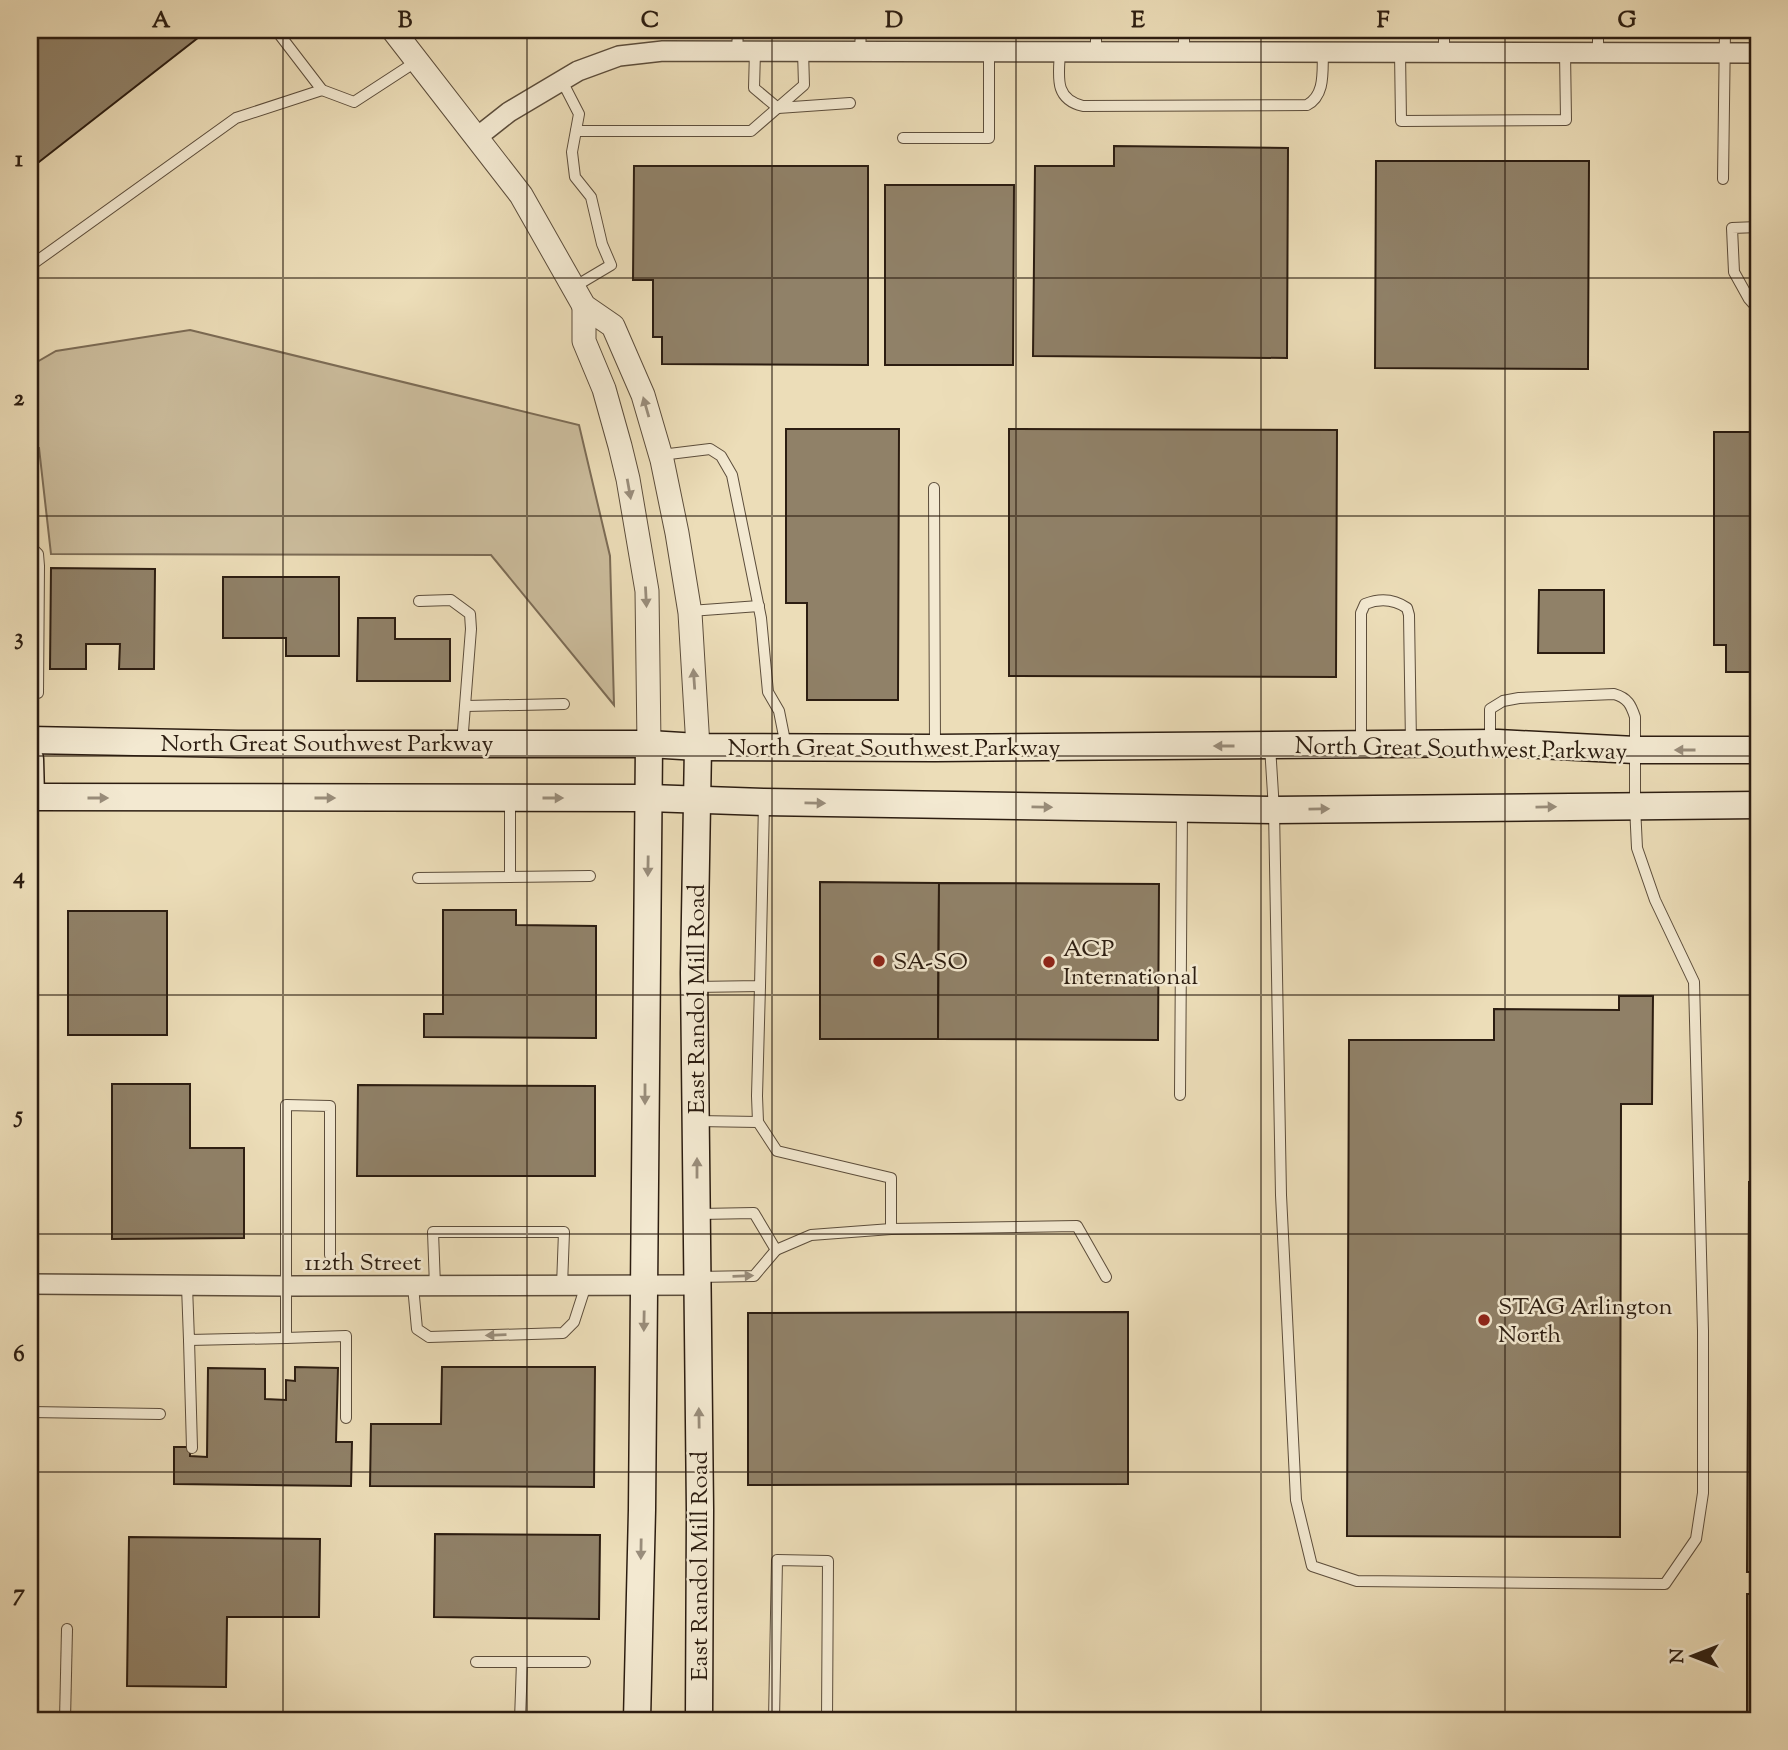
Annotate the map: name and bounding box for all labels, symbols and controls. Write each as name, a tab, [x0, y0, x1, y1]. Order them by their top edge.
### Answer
text: A	[152, 5, 171, 38]
text: B	[398, 5, 413, 38]
text: C	[641, 5, 659, 38]
text: D	[885, 5, 903, 38]
text: E	[1131, 5, 1145, 38]
text: F	[1377, 5, 1390, 38]
text: G	[1618, 5, 1637, 38]
text: 1	[15, 144, 23, 177]
text: 2	[14, 383, 25, 416]
one-way arrow	[641, 396, 651, 417]
one-way arrow	[624, 478, 635, 500]
one-way arrow	[641, 586, 652, 608]
text: 3	[14, 622, 24, 655]
one-way arrow	[688, 667, 699, 689]
street label: North Great Southwest Parkway	[161, 728, 493, 762]
street label: North Great Southwest Parkway	[1294, 730, 1628, 770]
street label: North Great Southwest Parkway	[728, 732, 1060, 766]
one-way arrow	[1213, 740, 1235, 752]
one-way arrow	[1673, 744, 1695, 756]
one-way arrow	[87, 792, 109, 804]
one-way arrow	[315, 792, 337, 804]
one-way arrow	[542, 792, 564, 804]
one-way arrow	[804, 797, 826, 809]
one-way arrow	[1032, 801, 1054, 812]
one-way arrow	[1536, 801, 1558, 813]
one-way arrow	[1308, 803, 1330, 815]
one-way arrow	[642, 856, 654, 878]
text: 4	[12, 861, 25, 894]
street label: East Randol Mill Road	[681, 884, 715, 1114]
place label: ACP International	[1063, 933, 1198, 995]
place label: SA-SO	[893, 946, 968, 980]
marker: SA-SO	[871, 953, 887, 969]
marker: ACP International	[1041, 954, 1057, 970]
one-way arrow	[639, 1083, 651, 1105]
text: 5	[13, 1100, 23, 1133]
one-way arrow	[691, 1157, 703, 1179]
street label: 112th Street	[305, 1247, 421, 1281]
one-way arrow	[732, 1271, 754, 1282]
place label: STAG Arlington North	[1498, 1291, 1673, 1353]
one-way arrow	[638, 1311, 650, 1333]
marker: STAG Arlington North	[1476, 1312, 1492, 1328]
one-way arrow	[485, 1329, 507, 1340]
text: 6	[13, 1339, 25, 1372]
one-way arrow	[693, 1406, 705, 1428]
street label: East Randol Mill Road	[684, 1451, 718, 1681]
one-way arrow	[635, 1538, 647, 1560]
text: 7	[13, 1578, 25, 1611]
north arrow	[1658, 1620, 1728, 1690]
text: N	[1665, 1648, 1692, 1664]

